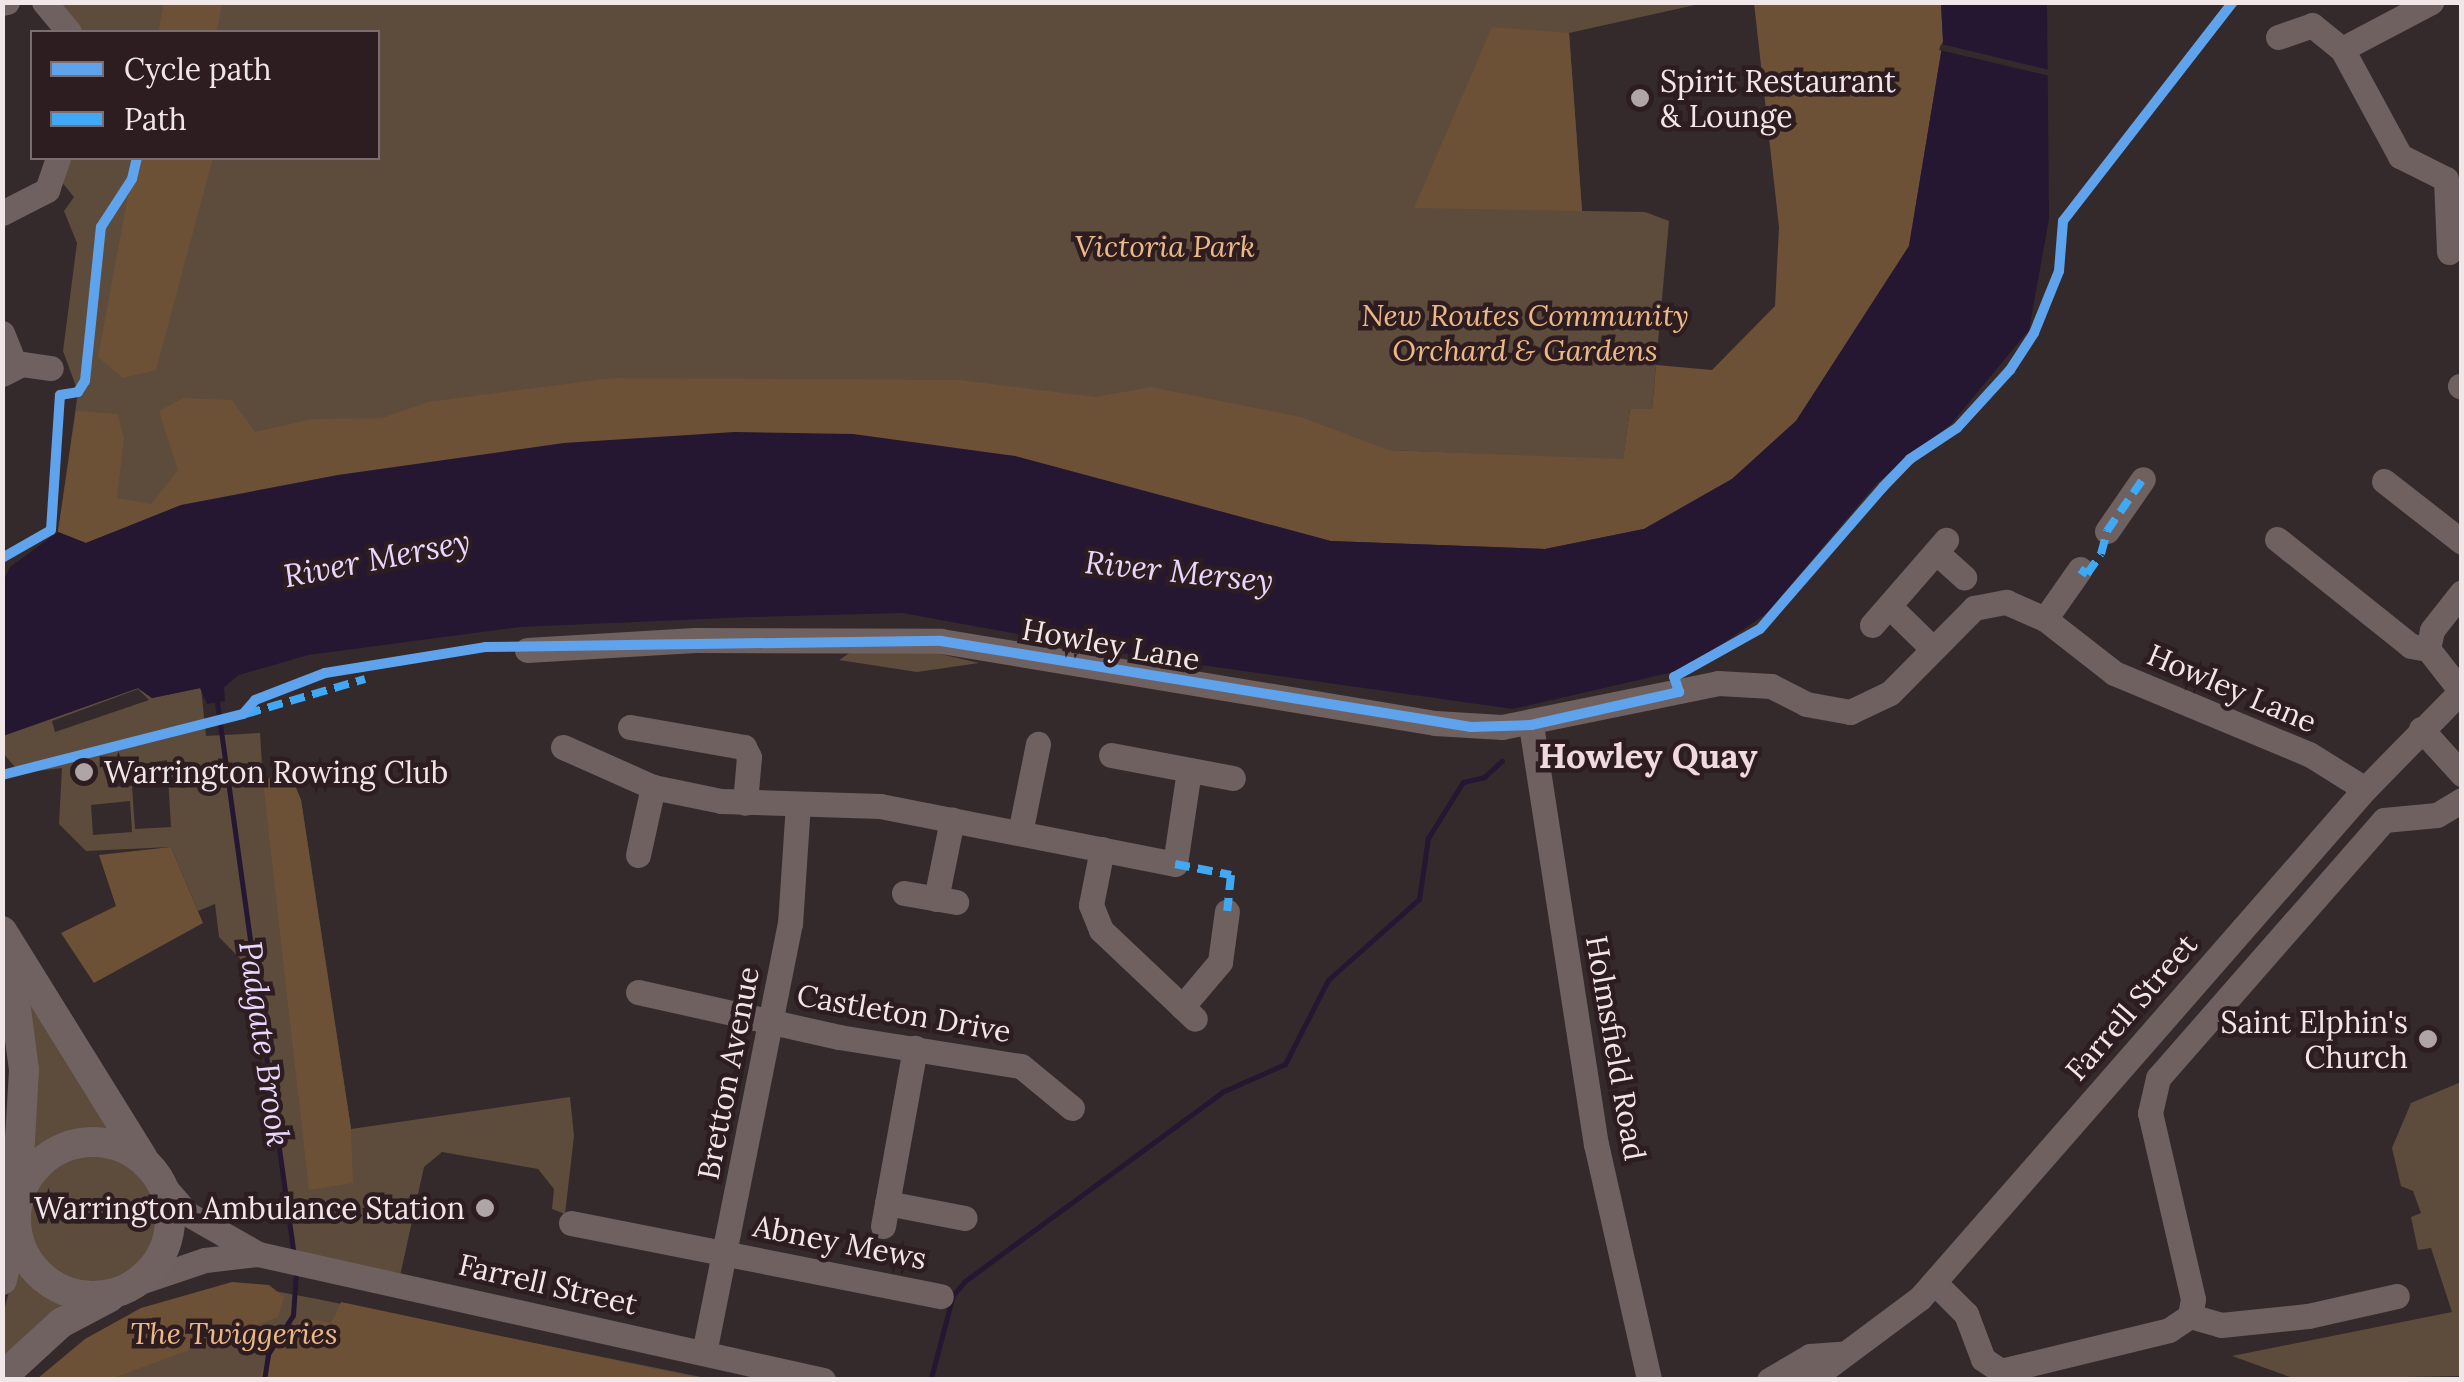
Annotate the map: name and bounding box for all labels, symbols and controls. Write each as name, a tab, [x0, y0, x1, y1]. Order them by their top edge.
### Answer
legend	[30, 30, 380, 160]
text: Cycle path	[124, 50, 272, 88]
place label: Spirit Restaurant & Lounge	[1660, 63, 1896, 134]
marker: Spirit Restaurant & Lounge	[1629, 87, 1651, 109]
text: Path	[124, 100, 187, 138]
park label: Victoria Park	[1075, 228, 1255, 264]
park label: New Routes Community Orchard & Gardens	[1361, 297, 1689, 368]
water label: River Mersey	[280, 522, 474, 596]
water label: River Mersey	[1083, 543, 1275, 601]
street label: Howley Lane	[1019, 611, 1203, 677]
street label: Howley Lane	[2142, 636, 2322, 740]
district label: Howley Quay	[1539, 735, 1757, 777]
place label: Warrington Rowing Club	[104, 754, 448, 790]
marker: Warrington Rowing Club	[73, 761, 95, 783]
street label: Farrell Street	[2058, 927, 2204, 1087]
street label: Holmsfield Road	[1579, 933, 1653, 1163]
water label: Padgate Brook	[231, 939, 297, 1149]
street label: Bretton Avenue	[690, 963, 766, 1183]
street label: Castleton Drive	[794, 976, 1014, 1050]
place label: Saint Elphin's Church	[2221, 1004, 2408, 1074]
marker: Saint Elphin's Church	[2417, 1028, 2439, 1050]
place label: Warrington Ambulance Station	[34, 1190, 465, 1226]
marker: Warrington Ambulance Station	[474, 1197, 496, 1219]
street label: Abney Mews	[750, 1208, 930, 1276]
street label: Farrell Street	[455, 1246, 641, 1322]
park label: The Twiggeries	[130, 1315, 338, 1351]

